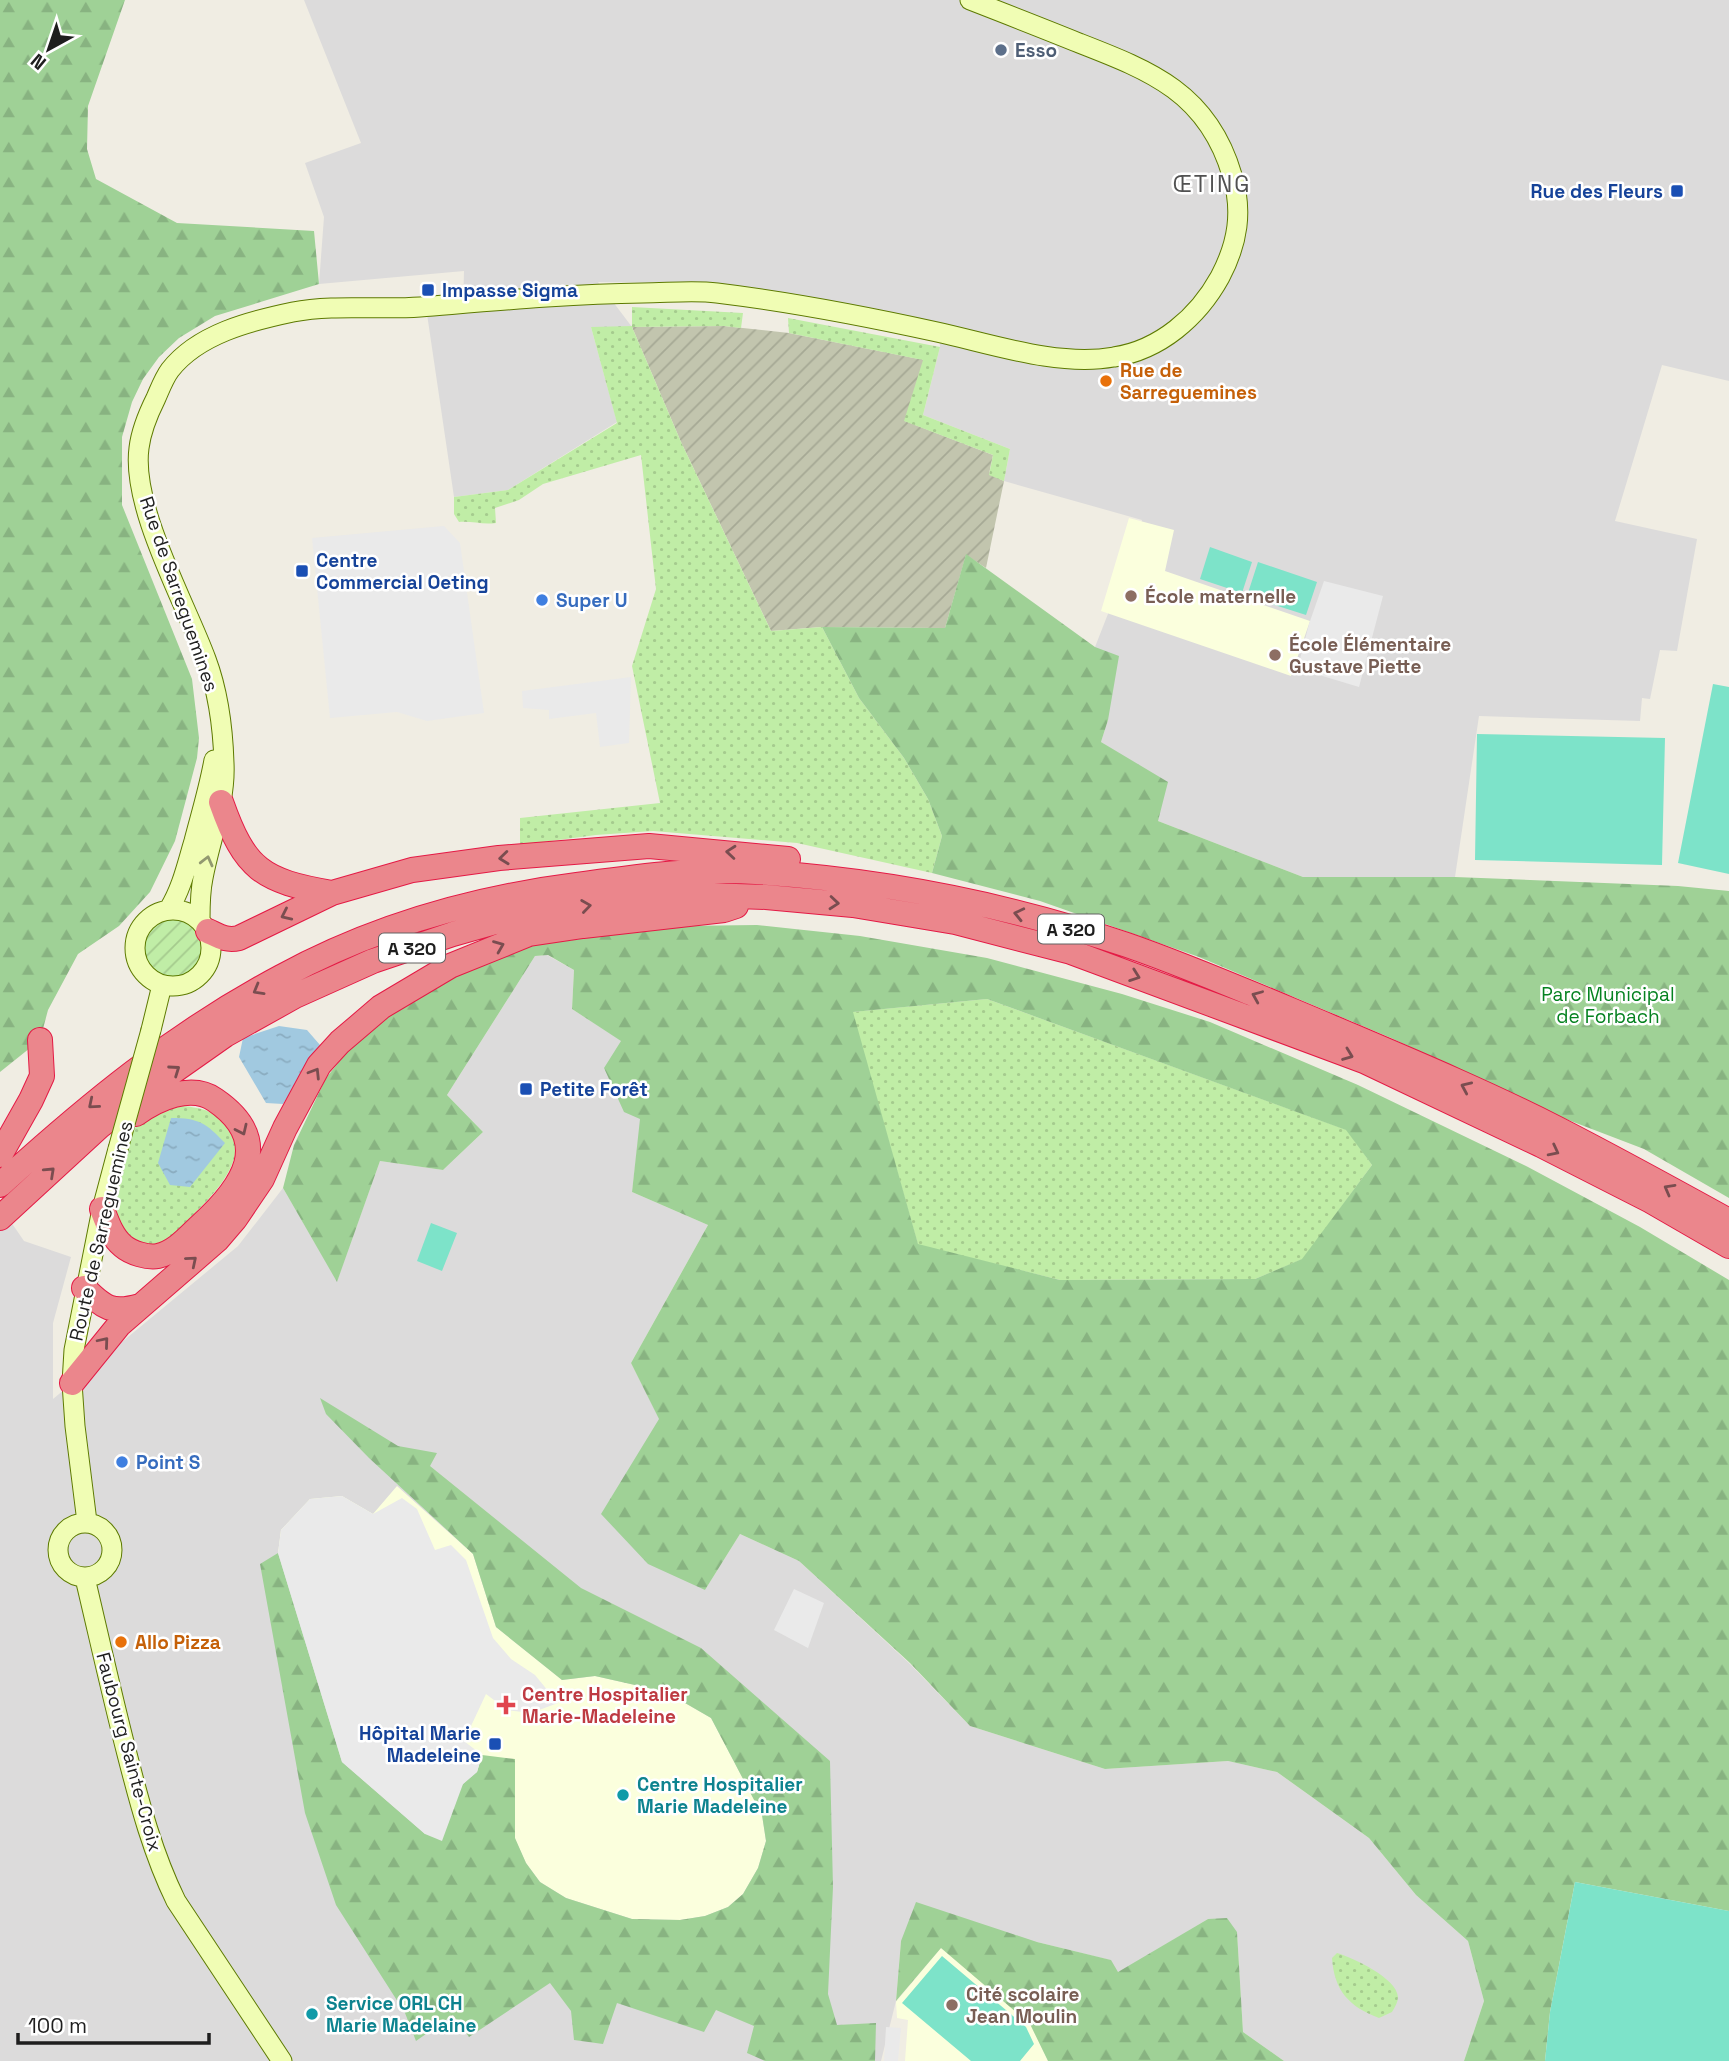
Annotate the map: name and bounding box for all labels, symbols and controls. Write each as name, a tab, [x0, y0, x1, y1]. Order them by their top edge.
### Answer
north arrow	[14, 14, 84, 84]
place label: Esso	[1015, 38, 1057, 63]
marker: Esso	[993, 42, 1009, 58]
text: N	[25, 48, 51, 75]
district label: ŒTING	[1173, 169, 1251, 199]
place label: Rue des Fleurs	[1531, 179, 1663, 204]
marker: Rue des Fleurs	[1669, 183, 1685, 199]
place label: Impasse Sigma	[442, 278, 578, 303]
marker: Impasse Sigma	[420, 282, 436, 298]
place label: Rue de Sarreguemines	[1120, 358, 1257, 405]
marker: Rue de Sarreguemines	[1098, 373, 1114, 389]
street label: Rue de Sarreguemines	[134, 493, 224, 695]
place label: Centre Commercial Oeting	[316, 548, 489, 595]
marker: Centre Commercial Oeting	[294, 563, 310, 579]
place label: École maternelle	[1145, 584, 1296, 609]
place label: Super U	[556, 588, 627, 613]
marker: École maternelle	[1123, 588, 1139, 604]
marker: Super U	[534, 592, 550, 608]
place label: École Élémentaire Gustave Piette	[1289, 632, 1451, 679]
marker: École Élémentaire Gustave Piette	[1267, 647, 1283, 663]
one-way arrow	[725, 845, 736, 860]
one-way arrow	[498, 850, 509, 865]
one-way arrow	[199, 855, 213, 867]
one-way arrow	[829, 895, 840, 910]
one-way arrow	[580, 898, 592, 913]
one-way arrow	[280, 906, 293, 920]
one-way arrow	[1013, 908, 1025, 922]
road number: A 320	[1038, 914, 1104, 944]
road number: A 320	[379, 933, 445, 962]
one-way arrow	[492, 940, 504, 954]
one-way arrow	[1129, 967, 1141, 981]
one-way arrow	[252, 982, 265, 995]
park label: Parc Municipal de Forbach	[1541, 982, 1675, 1029]
one-way arrow	[1252, 990, 1264, 1004]
one-way arrow	[1342, 1047, 1354, 1061]
one-way arrow	[167, 1066, 180, 1078]
one-way arrow	[307, 1068, 320, 1081]
place label: Petite Forêt	[540, 1077, 648, 1102]
marker: Petite Forêt	[518, 1081, 534, 1097]
one-way arrow	[1461, 1081, 1473, 1095]
one-way arrow	[88, 1096, 101, 1108]
street label: Route de Sarreguemines	[64, 1119, 138, 1343]
one-way arrow	[234, 1123, 248, 1135]
one-way arrow	[1547, 1143, 1559, 1157]
one-way arrow	[42, 1167, 55, 1180]
one-way arrow	[1664, 1183, 1676, 1197]
one-way arrow	[184, 1257, 196, 1270]
one-way arrow	[95, 1338, 108, 1350]
place label: Point S	[136, 1450, 200, 1475]
marker: Point S	[114, 1454, 130, 1470]
place label: Allo Pizza	[135, 1630, 221, 1655]
marker: Allo Pizza	[113, 1634, 129, 1650]
street label: Faubourg Sainte-Croix	[90, 1650, 168, 1854]
place label: Centre Hospitalier Marie-Madeleine	[522, 1682, 688, 1729]
marker: Centre Hospitalier Marie-Madeleine	[496, 1695, 516, 1715]
place label: Hôpital Marie Madeleine	[359, 1721, 481, 1768]
marker: Hôpital Marie Madeleine	[487, 1736, 503, 1752]
place label: Centre Hospitalier Marie Madeleine	[637, 1772, 803, 1819]
marker: Centre Hospitalier Marie Madeleine	[615, 1787, 631, 1803]
place label: Cité scolaire Jean Moulin	[966, 1982, 1079, 2029]
place label: Service ORL CH Marie Madelaine	[326, 1991, 477, 2038]
marker: Cité scolaire Jean Moulin	[944, 1997, 960, 2013]
scale bar	[18, 2002, 208, 2046]
marker: Service ORL CH Marie Madelaine	[304, 2006, 320, 2022]
text: 100 m	[28, 2012, 87, 2039]

